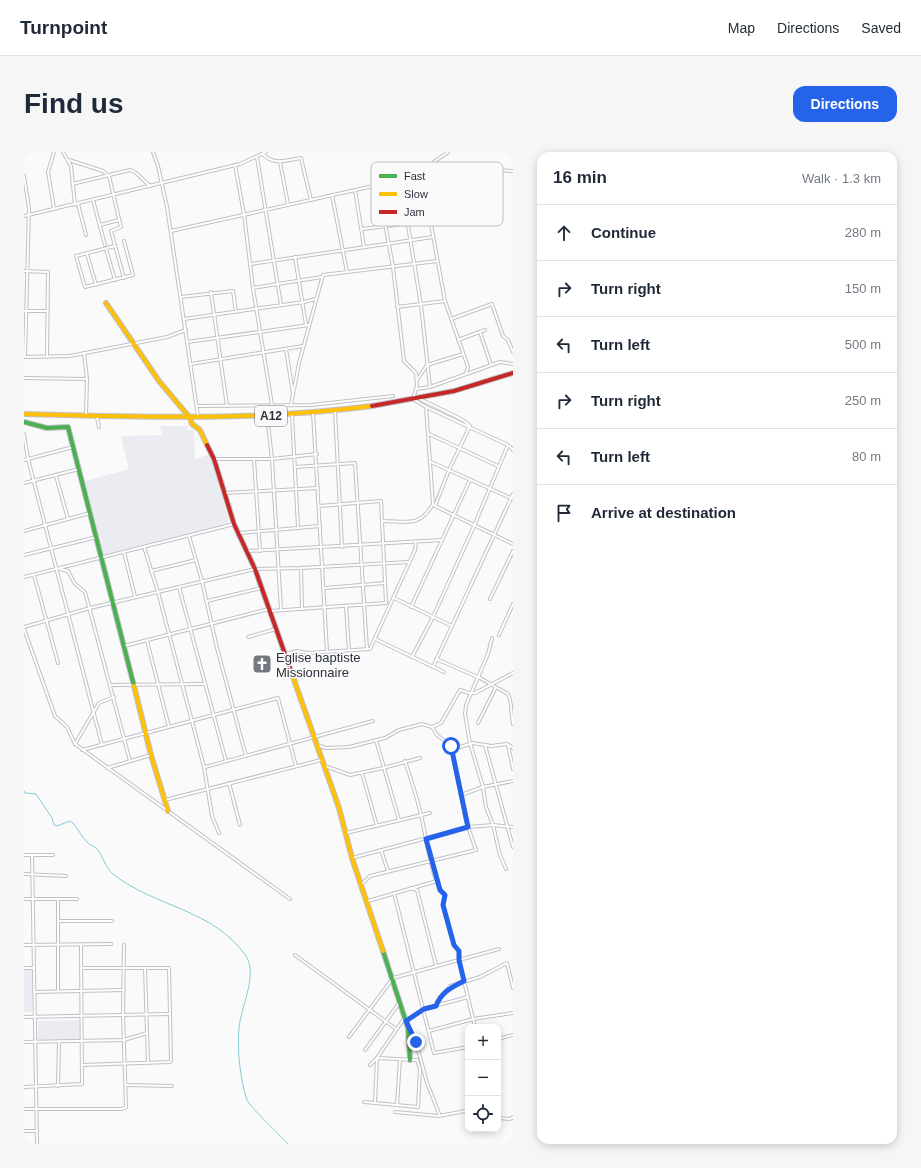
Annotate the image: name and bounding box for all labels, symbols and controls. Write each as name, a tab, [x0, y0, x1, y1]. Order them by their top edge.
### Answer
text: Turnpoint	[20, 17, 107, 38]
text: Map	[728, 20, 755, 36]
text: Directions	[777, 20, 839, 36]
text: Saved	[861, 20, 901, 36]
button: Directions	[793, 86, 897, 122]
text: Find us	[24, 88, 124, 119]
legend	[371, 162, 503, 226]
text: 16 min	[553, 168, 607, 187]
text: Fast	[404, 170, 425, 182]
text: Walk · 1.3 km	[802, 171, 881, 186]
text: Slow	[404, 188, 428, 200]
text: Jam	[404, 206, 425, 218]
icon: ahead	[553, 222, 575, 244]
text: Continue	[591, 224, 656, 241]
text: 280 m	[845, 225, 881, 240]
icon: right	[553, 278, 575, 300]
text: Turn right	[591, 280, 661, 297]
text: 150 m	[845, 281, 881, 296]
icon: left	[553, 334, 575, 356]
text: Turn left	[591, 336, 650, 353]
text: 500 m	[845, 337, 881, 352]
icon: right	[553, 390, 575, 412]
text: Turn right	[591, 392, 661, 409]
text: 250 m	[845, 393, 881, 408]
road number: A12	[255, 406, 287, 426]
icon: left	[553, 446, 575, 468]
text: Turn left	[591, 448, 650, 465]
text: 80 m	[852, 449, 881, 464]
icon: arrive	[553, 502, 575, 524]
text: Arrive at destination	[591, 504, 736, 521]
place label: Eglise baptiste Missionnaire	[276, 650, 361, 680]
church icon: Eglise baptiste Missionnaire	[251, 653, 273, 675]
route start	[442, 737, 460, 755]
map controls	[465, 1024, 501, 1132]
button: +	[465, 1024, 501, 1060]
route end	[407, 1033, 425, 1051]
button: −	[465, 1060, 501, 1096]
button: locate	[465, 1096, 501, 1132]

